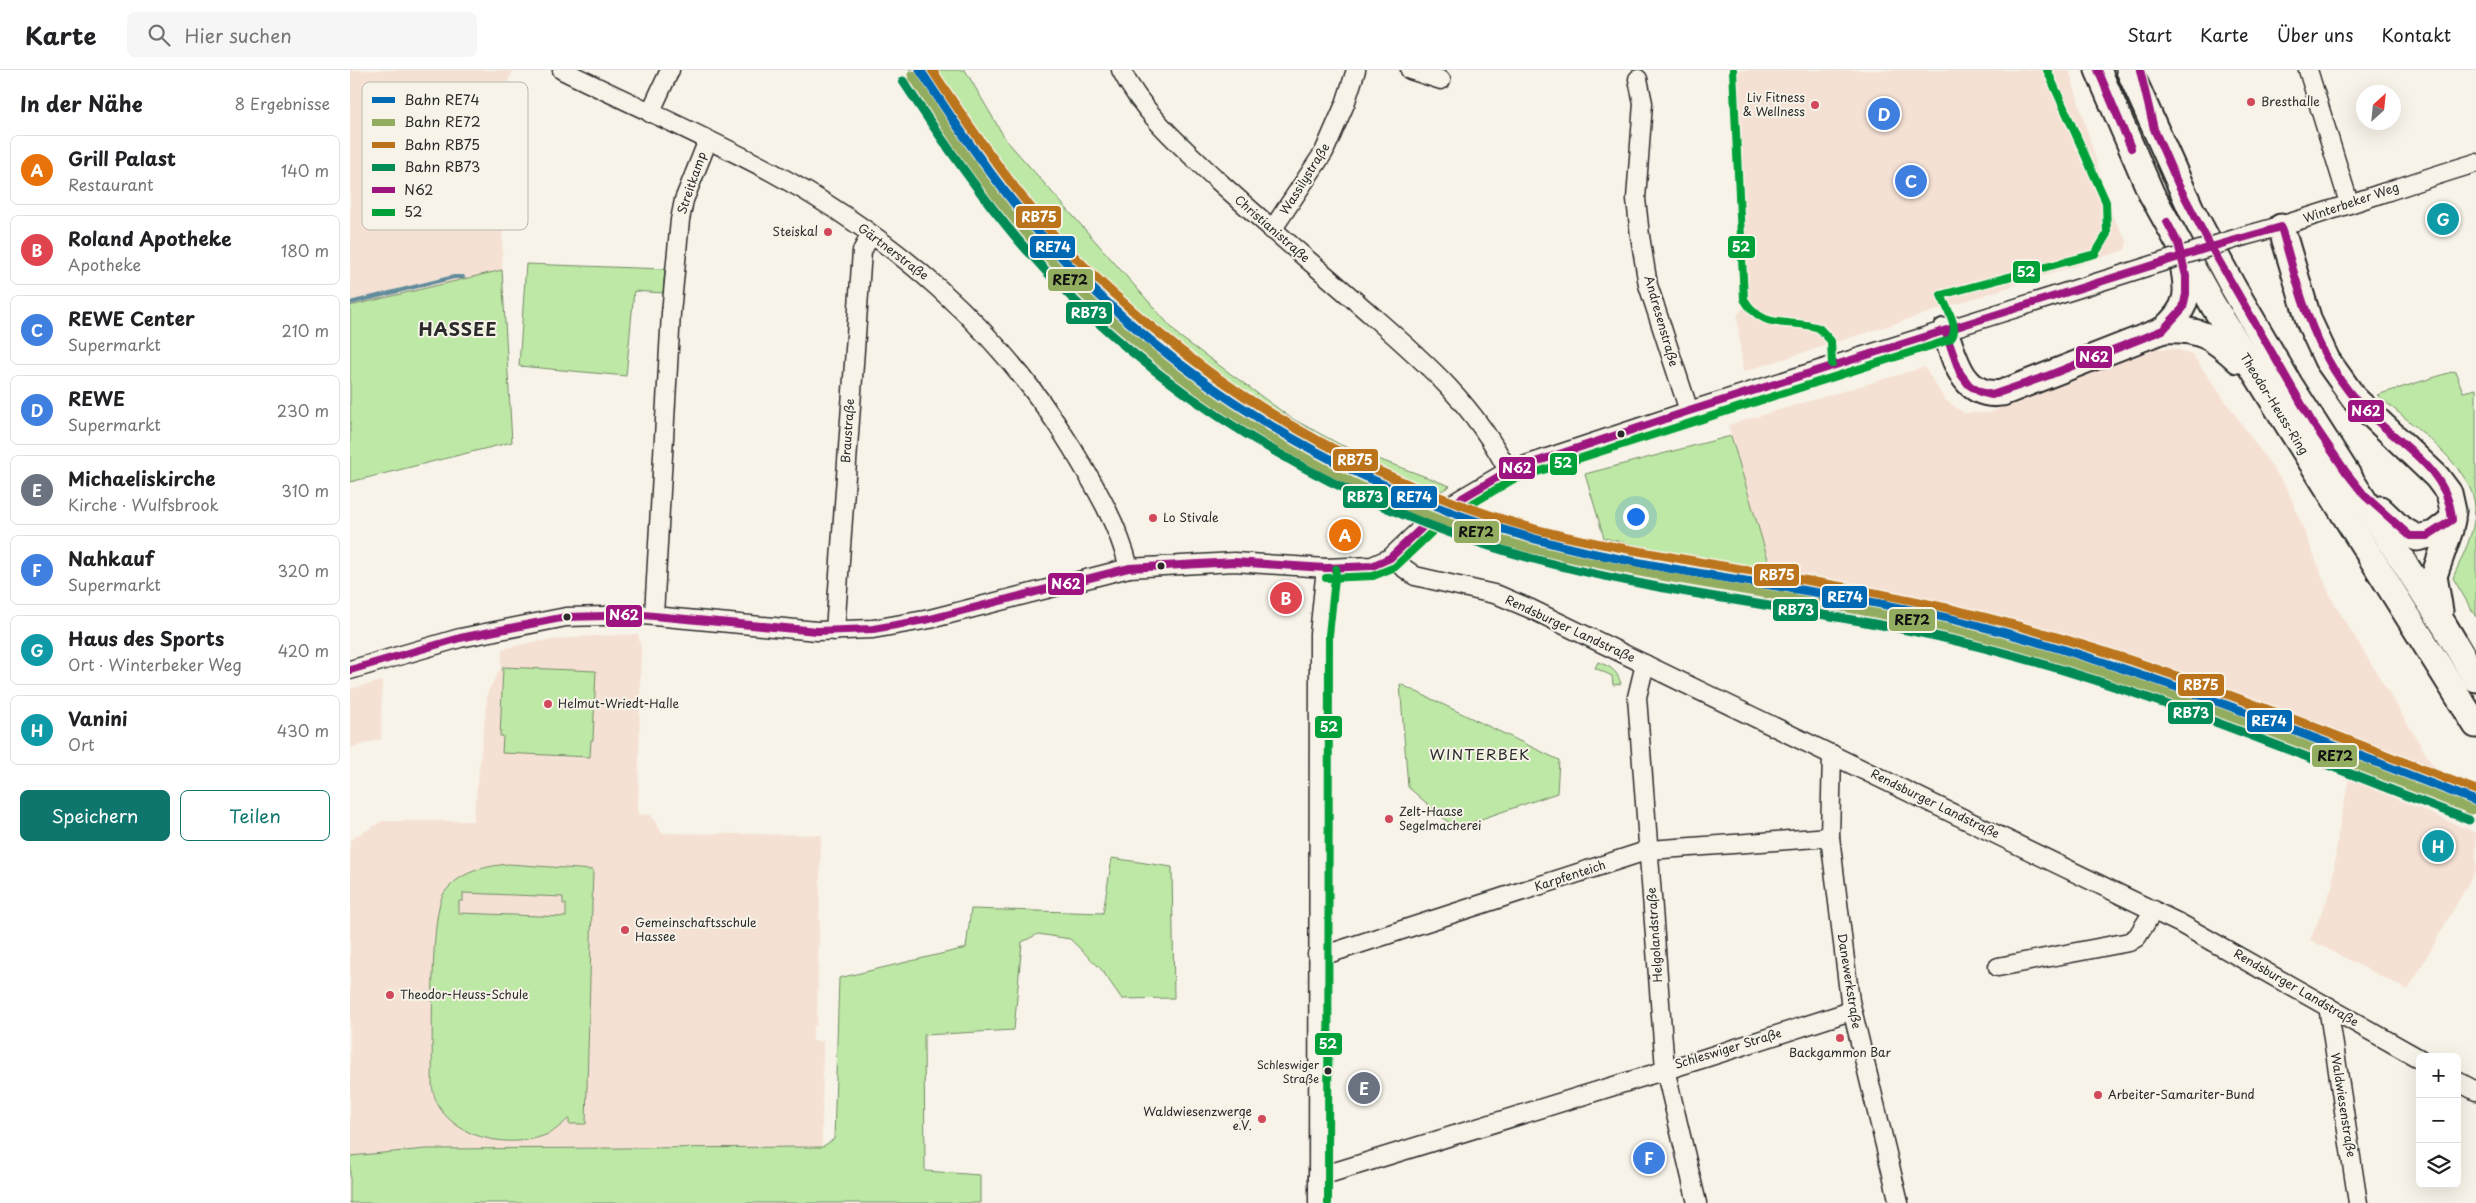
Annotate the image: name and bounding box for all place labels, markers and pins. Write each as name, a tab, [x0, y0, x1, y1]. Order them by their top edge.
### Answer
place label: Liv Fitness & Wellness	[1743, 88, 1805, 120]
place label: Bresthalle	[2261, 92, 2320, 110]
pin: D	[1868, 95, 1900, 133]
marker: Bresthalle	[2245, 96, 2257, 108]
marker: Liv Fitness & Wellness	[1809, 99, 1821, 111]
pin: C	[1895, 162, 1927, 200]
pin: G	[2427, 200, 2459, 238]
place label: Steiskal	[773, 222, 818, 240]
marker: Steiskal	[822, 226, 834, 238]
unlabelled marker	[1616, 429, 1626, 439]
place label: Lo Stivale	[1163, 508, 1219, 526]
marker: Lo Stivale	[1147, 512, 1159, 524]
pin: A	[1329, 516, 1361, 554]
unlabelled marker	[1156, 561, 1166, 571]
pin: B	[1270, 579, 1302, 617]
unlabelled marker	[562, 612, 572, 622]
place label: Helmut-Wriedt-Halle	[558, 694, 679, 712]
marker: Helmut-Wriedt-Halle	[542, 698, 554, 710]
place label: Zelt-Haase Segelmacherei	[1399, 802, 1482, 834]
marker: Zelt-Haase Segelmacherei	[1383, 813, 1395, 825]
pin: H	[2422, 827, 2454, 865]
place label: Gemeinschaftsschule Hassee	[635, 913, 757, 945]
marker: Gemeinschaftsschule Hassee	[619, 924, 631, 936]
place label: Theodor-Heuss-Schule	[400, 985, 529, 1003]
marker: Theodor-Heuss-Schule	[384, 989, 396, 1001]
marker: Backgammon Bar	[1834, 1032, 1846, 1044]
place label: Backgammon Bar	[1789, 1043, 1892, 1061]
place label: Schleswiger Straße	[1257, 1056, 1320, 1087]
marker: Schleswiger Straße	[1323, 1066, 1333, 1076]
pin: E	[1348, 1069, 1380, 1107]
place label: Arbeiter-Samariter-Bund	[2108, 1085, 2255, 1103]
marker: Arbeiter-Samariter-Bund	[2092, 1089, 2104, 1101]
place label: Waldwiesenzwerge e.V.	[1143, 1102, 1252, 1134]
marker: Waldwiesenzwerge e.V.	[1256, 1113, 1268, 1125]
pin: F	[1633, 1139, 1665, 1177]

